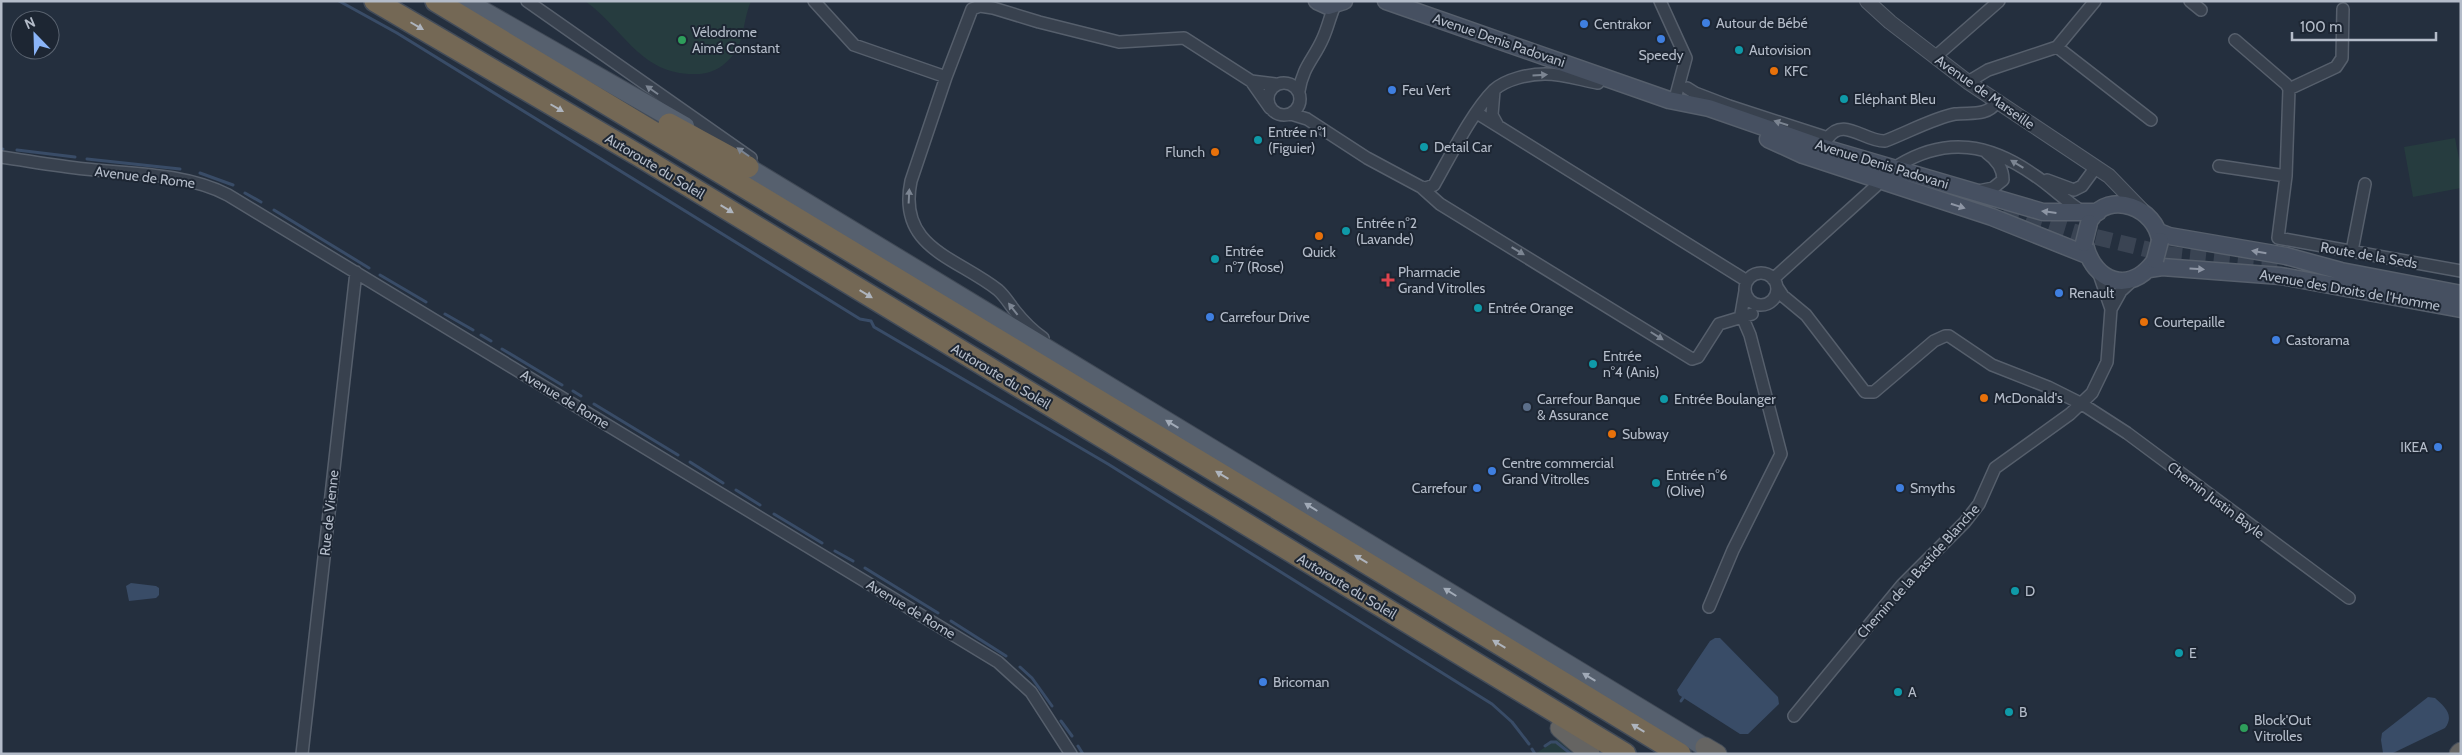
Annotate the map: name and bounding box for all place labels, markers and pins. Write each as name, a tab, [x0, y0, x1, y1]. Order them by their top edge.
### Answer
place label: Autour de Bébé	[1716, 14, 1808, 32]
place label: Centrakor	[1594, 15, 1652, 33]
marker: Autour de Bébé	[1700, 17, 1712, 29]
marker: Centrakor	[1578, 18, 1590, 30]
place label: Vélodrome Aimé Constant	[692, 23, 780, 57]
marker: Speedy	[1655, 33, 1667, 45]
marker: Vélodrome Aimé Constant	[676, 34, 688, 46]
place label: Autovision	[1749, 41, 1811, 59]
marker: Autovision	[1733, 44, 1745, 56]
place label: Speedy	[1638, 46, 1684, 64]
place label: KFC	[1784, 62, 1808, 80]
marker: KFC	[1768, 65, 1780, 77]
place label: Feu Vert	[1402, 81, 1451, 99]
marker: Feu Vert	[1386, 84, 1398, 96]
place label: Eléphant Bleu	[1854, 90, 1936, 108]
marker: Eléphant Bleu	[1838, 93, 1850, 105]
place label: Entrée n°1 (Figuier)	[1268, 123, 1326, 157]
marker: Entrée n°1 (Figuier)	[1252, 134, 1264, 146]
place label: Detail Car	[1434, 138, 1492, 156]
marker: Detail Car	[1418, 141, 1430, 153]
place label: Flunch	[1165, 143, 1205, 161]
marker: Flunch	[1209, 146, 1221, 158]
place label: Entrée n°2 (Lavande)	[1356, 214, 1417, 248]
marker: Entrée n°2 (Lavande)	[1340, 225, 1352, 237]
marker: Quick	[1313, 230, 1325, 242]
place label: Entrée n°7 (Rose)	[1225, 242, 1284, 276]
place label: Quick	[1302, 243, 1337, 261]
marker: Entrée n°7 (Rose)	[1209, 253, 1221, 265]
place label: Pharmacie Grand Vitrolles	[1398, 263, 1486, 297]
marker: Pharmacie Grand Vitrolles	[1382, 274, 1394, 286]
place label: Renault	[2069, 284, 2114, 302]
marker: Renault	[2053, 287, 2065, 299]
place label: Entrée Orange	[1488, 299, 1573, 317]
marker: Entrée Orange	[1472, 302, 1484, 314]
place label: Carrefour Drive	[1220, 308, 1310, 326]
marker: Carrefour Drive	[1204, 311, 1216, 323]
place label: Courtepaille	[2154, 313, 2225, 331]
marker: Courtepaille	[2138, 316, 2150, 328]
place label: Castorama	[2286, 331, 2350, 349]
marker: Castorama	[2270, 334, 2282, 346]
place label: Entrée n°4 (Anis)	[1603, 347, 1659, 381]
marker: Entrée n°4 (Anis)	[1587, 358, 1599, 370]
place label: McDonald's	[1994, 389, 2063, 407]
place label: Carrefour Banque & Assurance	[1537, 390, 1641, 424]
place label: Entrée Boulanger	[1674, 390, 1776, 408]
marker: McDonald's	[1978, 392, 1990, 404]
marker: Entrée Boulanger	[1658, 393, 1670, 405]
marker: Carrefour Banque & Assurance	[1521, 401, 1533, 413]
place label: Subway	[1622, 425, 1669, 443]
marker: Subway	[1606, 428, 1618, 440]
place label: IKEA	[2400, 438, 2428, 456]
marker: IKEA	[2432, 441, 2444, 453]
place label: Centre commercial Grand Vitrolles	[1502, 454, 1615, 488]
marker: Centre commercial Grand Vitrolles	[1486, 465, 1498, 477]
place label: Entrée n°6 (Olive)	[1666, 466, 1727, 500]
marker: Entrée n°6 (Olive)	[1650, 477, 1662, 489]
place label: Carrefour	[1412, 479, 1468, 497]
place label: Smyths	[1910, 479, 1956, 497]
marker: Carrefour	[1471, 482, 1483, 494]
marker: Smyths	[1894, 482, 1906, 494]
place label: D	[2025, 582, 2035, 600]
marker: D	[2009, 585, 2021, 597]
place label: E	[2189, 644, 2197, 662]
marker: E	[2173, 647, 2185, 659]
place label: Bricoman	[1273, 673, 1330, 691]
marker: Bricoman	[1257, 676, 1269, 688]
place label: A	[1908, 683, 1917, 701]
marker: A	[1892, 686, 1904, 698]
place label: B	[2019, 703, 2027, 721]
marker: B	[2003, 706, 2015, 718]
place label: Block'Out Vitrolles	[2254, 711, 2311, 745]
marker: Block'Out Vitrolles	[2238, 722, 2250, 734]

